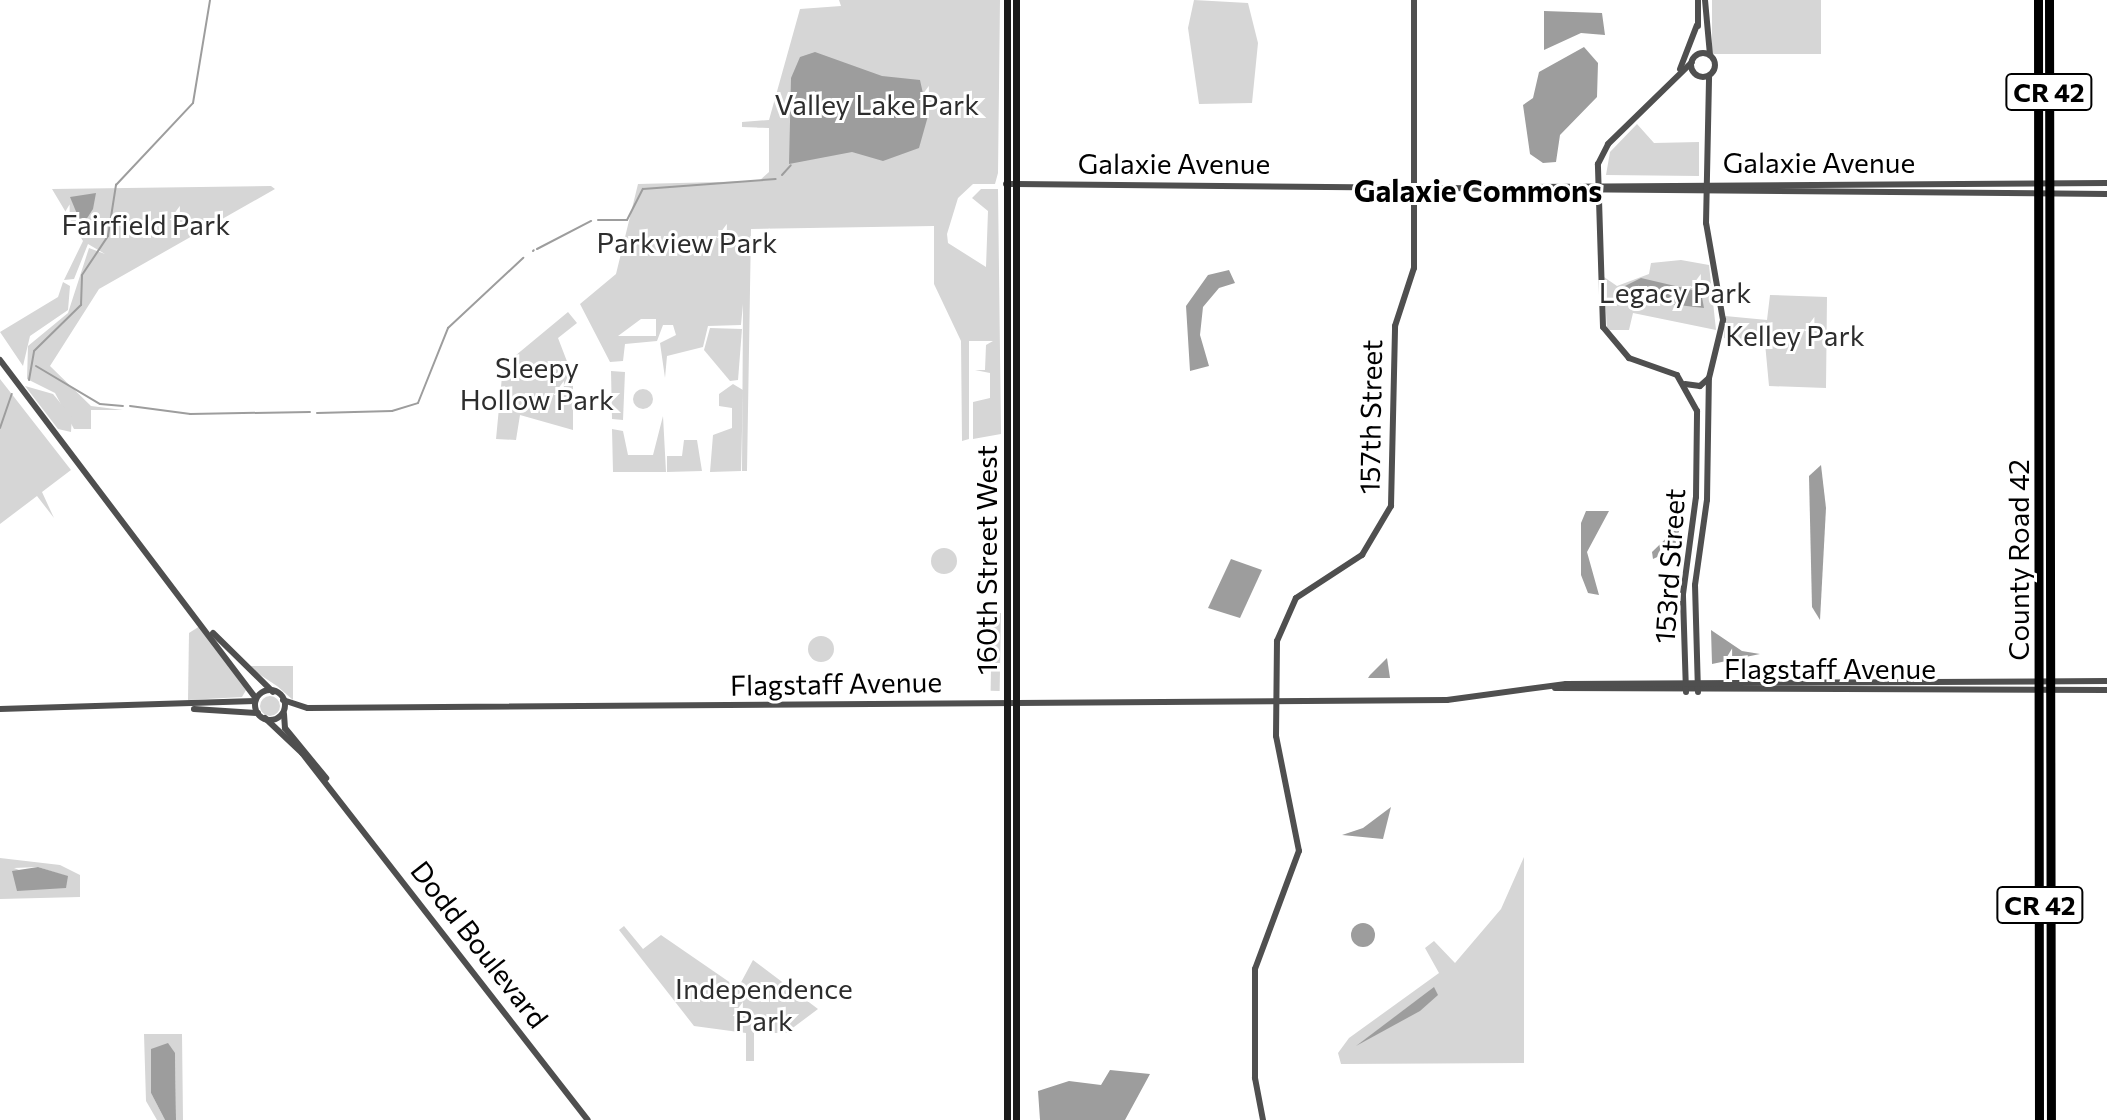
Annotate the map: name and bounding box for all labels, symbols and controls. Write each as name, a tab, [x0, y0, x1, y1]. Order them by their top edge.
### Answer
road number: CR 42	[2005, 70, 2093, 114]
park label: Valley Lake Park	[775, 87, 979, 121]
street label: Galaxie Avenue	[1723, 145, 1915, 179]
street label: Galaxie Avenue	[1078, 146, 1270, 180]
district label: Galaxie Commons	[1354, 172, 1602, 208]
park label: Fairfield Park	[62, 207, 230, 241]
park label: Parkview Park	[597, 225, 777, 259]
park label: Legacy Park	[1599, 275, 1751, 309]
park label: Kelley Park	[1725, 318, 1865, 352]
street label: 157th Street	[1352, 339, 1388, 495]
park label: Sleepy Hollow Park	[460, 350, 614, 416]
street label: 160th Street West	[969, 445, 1003, 675]
street label: County Road 42	[2001, 459, 2035, 661]
street label: 153rd Street	[1647, 487, 1691, 645]
street label: Flagstaff Avenue	[1724, 651, 1936, 685]
street label: Flagstaff Avenue	[730, 664, 942, 702]
street label: Dodd Boulevard	[404, 854, 556, 1034]
road number: CR 42	[1996, 883, 2084, 927]
park label: Independence Park	[675, 971, 853, 1037]

